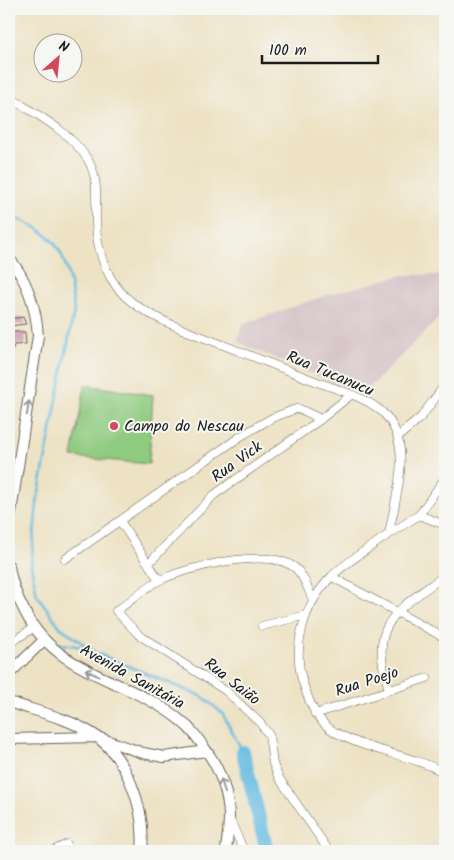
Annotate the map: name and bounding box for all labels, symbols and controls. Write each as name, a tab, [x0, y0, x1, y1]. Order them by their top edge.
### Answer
north arrow	[32, 32, 82, 82]
scale bar	[262, 32, 378, 64]
text: N	[55, 35, 73, 59]
text: 100 m	[269, 39, 307, 63]
street label: Rua Tucanucu	[282, 344, 378, 404]
one-way arrow	[23, 400, 33, 416]
place label: Campo do Nescau	[124, 414, 244, 439]
marker: Campo do Nescau	[108, 420, 120, 432]
street label: Rua Vick	[206, 435, 268, 489]
street label: Avenida Sanitária	[75, 638, 189, 716]
street label: Rua Saião	[198, 652, 266, 712]
street label: Rua Poejo	[332, 660, 402, 704]
one-way arrow	[85, 668, 100, 677]
one-way arrow	[217, 778, 227, 794]

